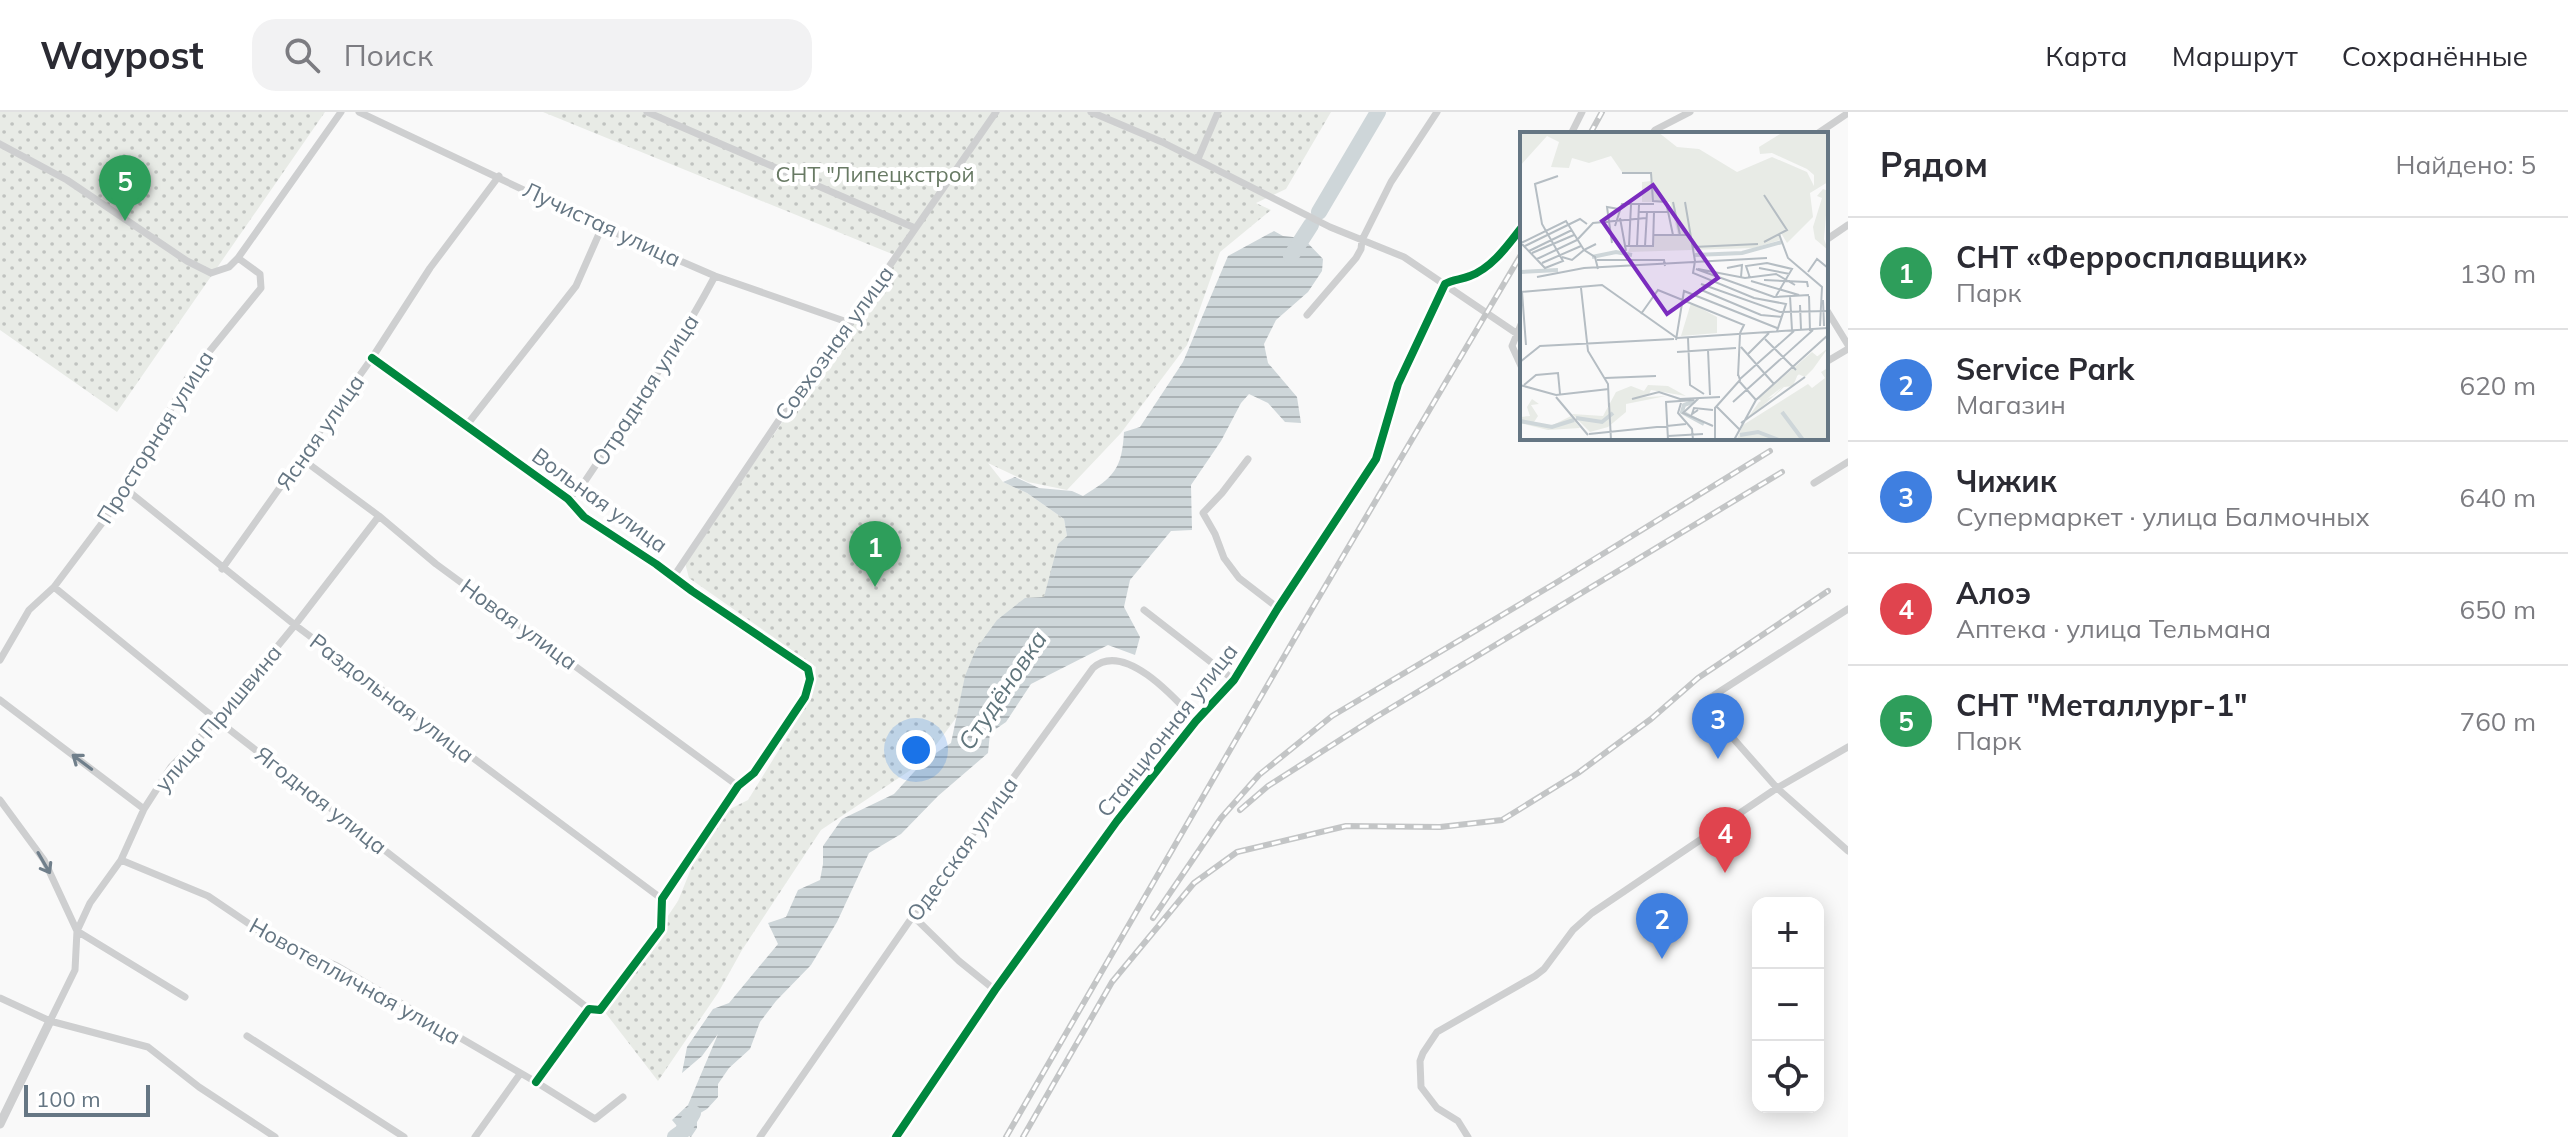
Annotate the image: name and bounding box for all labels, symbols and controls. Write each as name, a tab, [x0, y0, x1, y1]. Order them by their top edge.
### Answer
search box	[252, 19, 812, 91]
text: Waypost	[40, 31, 204, 79]
icon: search	[280, 33, 324, 77]
text: Поиск	[344, 36, 433, 74]
text: Карта	[2045, 38, 2128, 73]
text: Маршрут	[2172, 38, 2298, 73]
text: Сохранённые	[2342, 38, 2528, 73]
inset map	[1520, 132, 1828, 440]
text: Рядом	[1880, 143, 1988, 186]
text: Найдено: 5	[2396, 148, 2536, 181]
pin: 5	[99, 155, 151, 221]
park label: СНТ "Липецкстрой	[775, 160, 975, 188]
street label: Лучистая улица	[519, 175, 685, 273]
text: СНТ «Ферросплавщик»	[1956, 238, 2307, 276]
text: 1	[1898, 257, 1914, 290]
text: 130 m	[2460, 257, 2536, 290]
street label: Совхозная улица	[769, 260, 899, 426]
text: Парк	[1956, 276, 2022, 309]
street label: Отрадная улица	[585, 309, 705, 471]
street label: Просторная улица	[90, 345, 220, 529]
text: Service Park	[1956, 350, 2134, 388]
street label: Ясная улица	[270, 369, 370, 495]
text: 2	[1898, 369, 1914, 402]
text: 620 m	[2460, 369, 2536, 402]
text: Магазин	[1956, 388, 2066, 421]
street label: Вольная улица	[527, 441, 673, 559]
text: Чижик	[1956, 462, 2057, 500]
text: 3	[1898, 481, 1914, 514]
text: 640 m	[2460, 481, 2536, 514]
text: Супермаркет · улица Балмочных	[1956, 500, 2370, 533]
pin: 1	[849, 521, 901, 587]
street label: Новая улица	[455, 572, 583, 676]
text: Алоэ	[1956, 574, 2031, 612]
text: 4	[1898, 593, 1914, 626]
text: 650 m	[2460, 593, 2536, 626]
text: Аптека · улица Тельмана	[1956, 612, 2271, 645]
water label: Студёновка	[951, 625, 1053, 755]
street label: Раздольная улица	[304, 627, 480, 769]
street label: Станционная улица	[1091, 638, 1243, 822]
street label: улица Пришвина	[148, 639, 288, 797]
text: СНТ "Металлург-1"	[1956, 686, 2247, 724]
pin: 3	[1692, 693, 1744, 759]
text: 5	[1898, 705, 1914, 738]
text: 760 m	[2460, 705, 2536, 738]
text: Парк	[1956, 724, 2022, 757]
your location	[896, 730, 936, 770]
street label: Ягодная улица	[249, 740, 393, 860]
one-way arrow	[72, 754, 93, 771]
street label: Одесская улица	[900, 771, 1024, 927]
pin: 4	[1699, 807, 1751, 873]
one-way arrow	[36, 851, 52, 874]
pin: 2	[1636, 893, 1688, 959]
map controls	[1752, 897, 1824, 1113]
button: +	[1752, 897, 1824, 969]
street label: Новотепличная улица	[245, 911, 465, 1051]
button: −	[1752, 969, 1824, 1041]
button: locate	[1752, 1041, 1824, 1113]
scale bar	[24, 1081, 150, 1117]
text: 100 m	[36, 1085, 101, 1113]

